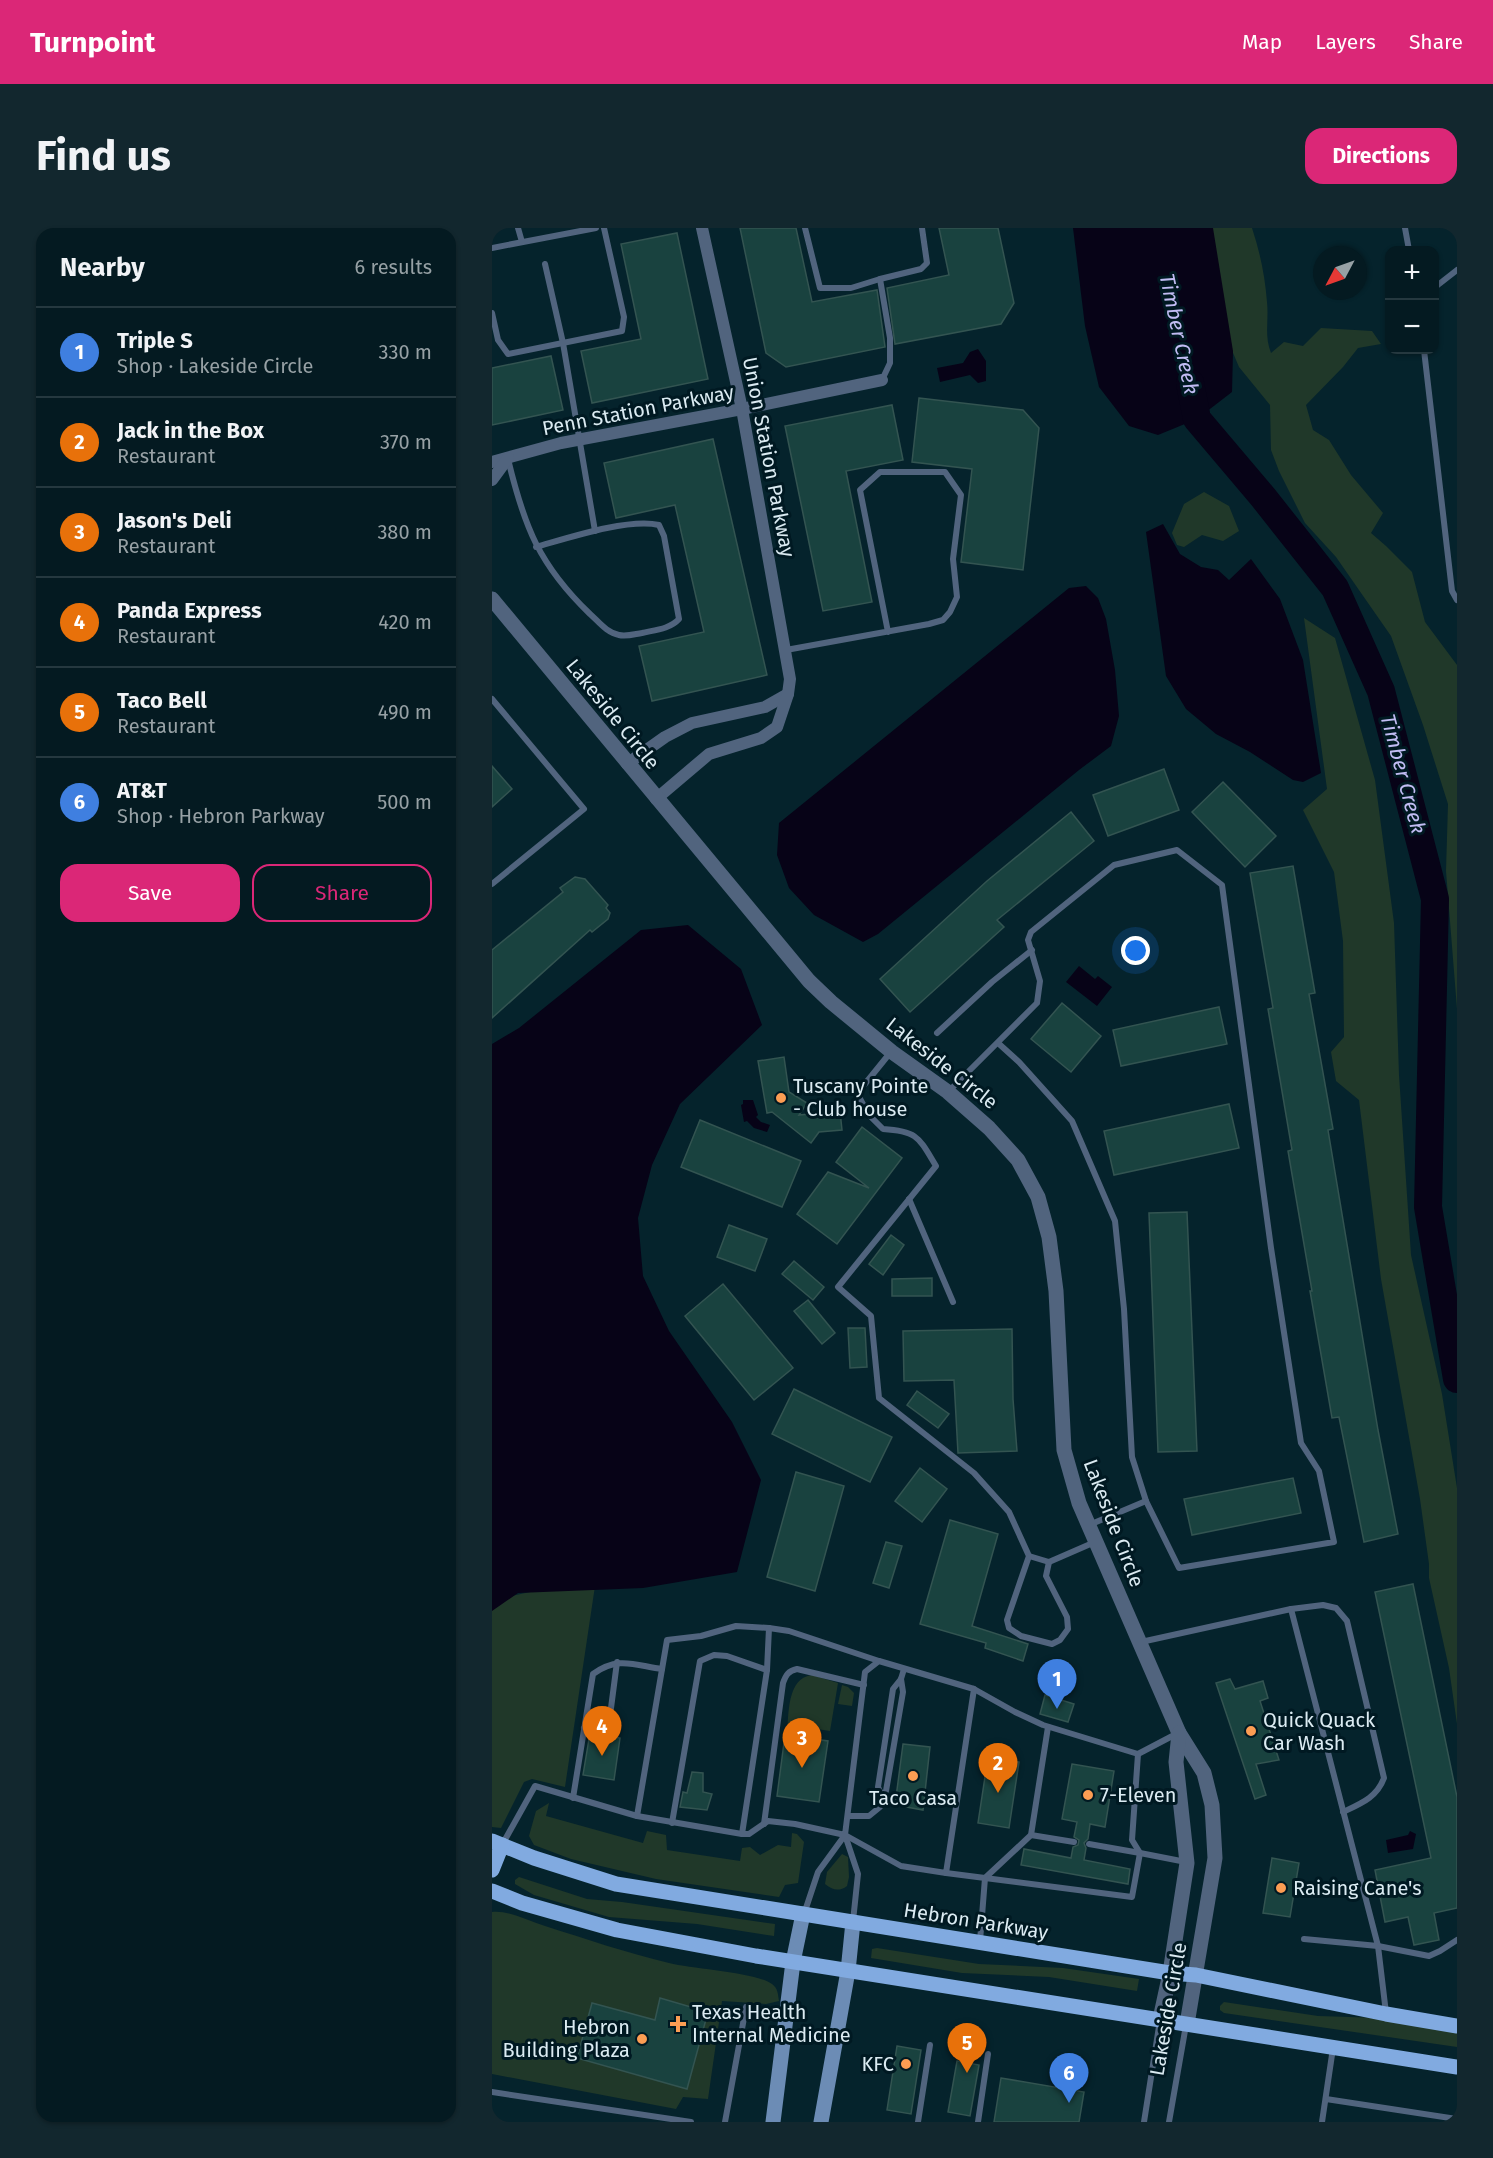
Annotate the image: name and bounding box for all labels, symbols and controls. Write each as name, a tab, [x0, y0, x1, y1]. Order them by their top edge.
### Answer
text: Turnpoint	[30, 26, 155, 59]
text: Map	[1242, 29, 1282, 55]
text: Layers	[1315, 29, 1376, 55]
text: Share	[1409, 29, 1463, 55]
button: Directions	[1305, 128, 1457, 184]
text: Find us	[36, 131, 171, 181]
north arrow	[1313, 246, 1367, 300]
map controls	[1385, 246, 1439, 354]
button: +	[1385, 246, 1439, 300]
text: Nearby	[60, 252, 145, 283]
text: 6 results	[355, 255, 432, 279]
water label: Timber Creek	[1154, 271, 1204, 397]
button: −	[1385, 300, 1439, 354]
text: Triple S	[117, 327, 193, 354]
text: 1	[75, 340, 84, 364]
text: 330 m	[378, 340, 432, 364]
text: Shop · Lakeside Circle	[117, 354, 314, 378]
street label: Union Station Parkway	[738, 355, 800, 559]
street label: Penn Station Parkway	[540, 380, 736, 440]
text: Jack in the Box	[117, 417, 264, 444]
text: 2	[74, 430, 85, 454]
text: 370 m	[380, 430, 432, 454]
text: Restaurant	[117, 444, 215, 468]
text: Jason's Deli	[117, 507, 232, 534]
text: 3	[74, 520, 85, 544]
text: 380 m	[377, 520, 432, 544]
text: Restaurant	[117, 534, 215, 558]
text: Panda Express	[117, 597, 262, 624]
text: 4	[74, 610, 85, 634]
text: 420 m	[378, 610, 432, 634]
text: Restaurant	[117, 624, 215, 648]
street label: Lakeside Circle	[561, 654, 665, 774]
text: Taco Bell	[117, 687, 207, 714]
text: 5	[74, 700, 85, 724]
text: 490 m	[378, 700, 432, 724]
water label: Timber Creek	[1375, 711, 1431, 837]
text: Restaurant	[117, 714, 215, 738]
text: AT&T	[117, 777, 167, 804]
text: 6	[74, 790, 85, 814]
text: 500 m	[377, 790, 432, 814]
text: Shop · Hebron Parkway	[117, 804, 325, 828]
button: Save	[60, 864, 240, 922]
button: Share	[252, 864, 432, 922]
your location	[1121, 936, 1150, 965]
street label: Lakeside Circle	[881, 1012, 1003, 1114]
place label: Tuscany Pointe - Club house	[793, 1074, 928, 1121]
marker: Tuscany Pointe - Club house	[774, 1091, 788, 1105]
street label: Lakeside Circle	[1079, 1456, 1149, 1590]
pin: 1	[1038, 1660, 1076, 1709]
pin: 4	[582, 1706, 622, 1756]
place label: Quick Quack Car Wash	[1263, 1708, 1376, 1755]
pin: 3	[782, 1718, 822, 1768]
marker: Quick Quack Car Wash	[1244, 1724, 1258, 1738]
pin: 2	[978, 1744, 1018, 1793]
marker: Taco Casa	[906, 1769, 920, 1783]
place label: 7-Eleven	[1100, 1783, 1176, 1807]
place label: Taco Casa	[869, 1786, 957, 1810]
marker: 7-Eleven	[1081, 1788, 1095, 1802]
place label: Raising Cane's	[1293, 1876, 1422, 1900]
marker: Raising Cane's	[1274, 1881, 1288, 1895]
street label: Hebron Parkway	[902, 1898, 1050, 1944]
street label: Lakeside Circle	[1144, 1940, 1192, 2078]
place label: Texas Health Internal Medicine	[692, 2000, 851, 2047]
place label: Hebron Building Plaza	[502, 2015, 630, 2062]
marker: Texas Health Internal Medicine	[669, 2015, 687, 2033]
pin: 5	[948, 2024, 986, 2073]
marker: Hebron Building Plaza	[635, 2032, 649, 2046]
place label: KFC	[862, 2052, 894, 2076]
pin: 6	[1050, 2054, 1088, 2103]
marker: KFC	[899, 2057, 913, 2071]

